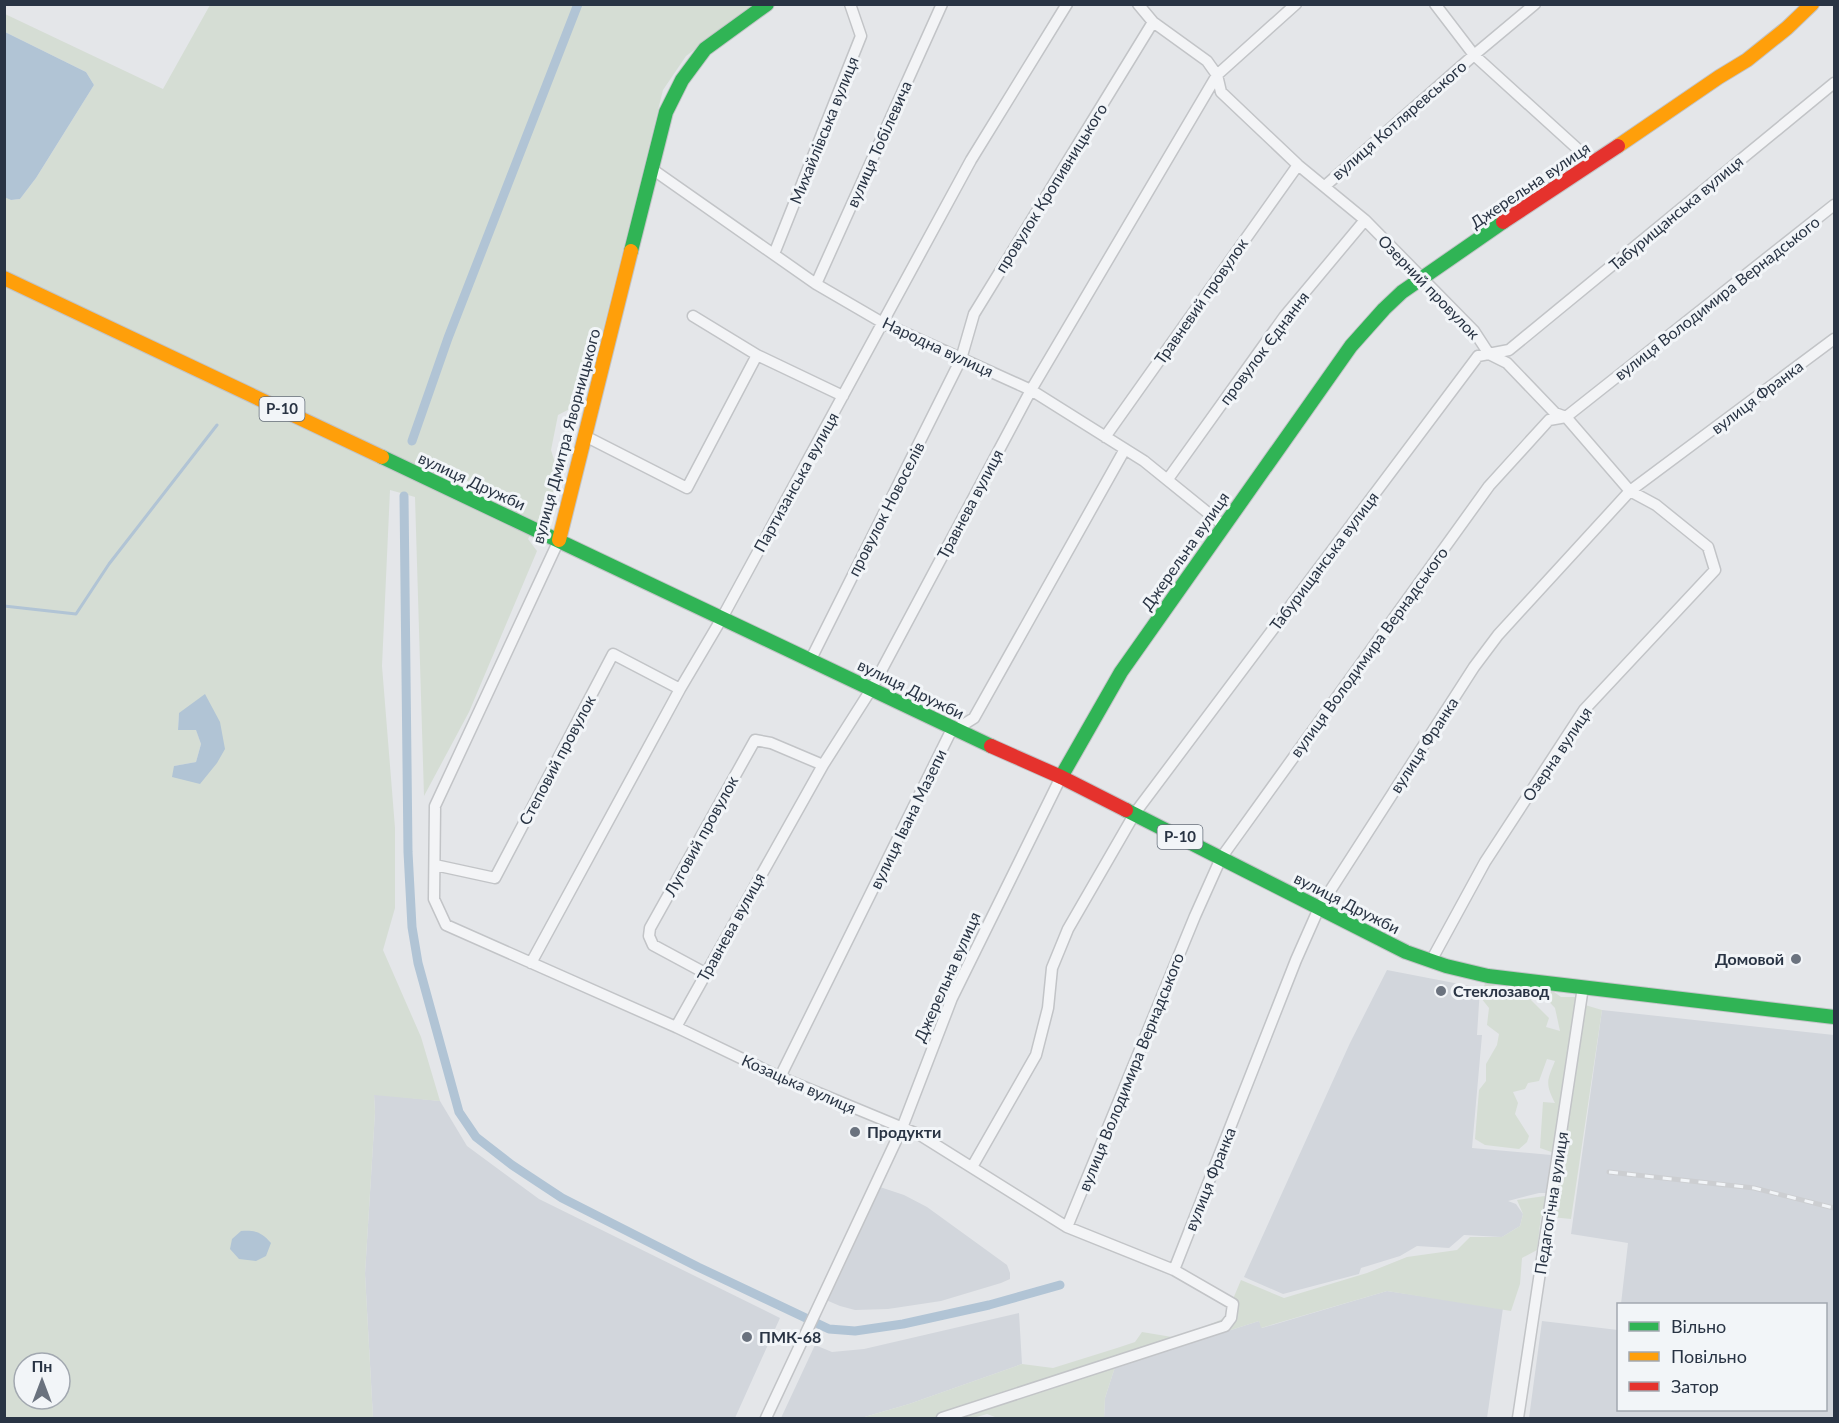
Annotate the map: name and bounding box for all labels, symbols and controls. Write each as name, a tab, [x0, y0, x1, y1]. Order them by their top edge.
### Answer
street label: Михайлівська вулиця	[785, 53, 862, 206]
street label: вулиця Котляревського	[1328, 56, 1470, 183]
street label: вулиця Тобілевича	[842, 78, 915, 210]
street label: провулок Кропивницького	[991, 100, 1111, 276]
street label: Джерельна вулиця	[1466, 138, 1593, 232]
street label: Табурищанська вулиця	[1605, 151, 1746, 274]
street label: вулиця Володимира Вернадського	[1610, 212, 1823, 384]
street label: Озерний провулок	[1375, 231, 1485, 343]
street label: Травневий провулок	[1150, 233, 1252, 367]
street label: провулок Єднання	[1215, 287, 1312, 408]
street label: Народна вулиця	[880, 313, 997, 381]
street label: вулиця Дмитра Яворницького	[528, 326, 603, 545]
street label: вулиця Франка	[1707, 356, 1806, 437]
road number: Р-10	[260, 397, 304, 421]
street label: Партизанська вулиця	[749, 409, 842, 555]
street label: провулок Новоселів	[843, 438, 928, 579]
street label: Травнева вулиця	[933, 446, 1006, 562]
street label: вулиця Дружби	[416, 447, 529, 514]
street label: Джерельна вулиця	[1137, 488, 1233, 614]
street label: Табурищанська вулиця	[1265, 488, 1382, 634]
street label: вулиця Володимира Вернадського	[1286, 543, 1451, 761]
street label: вулиця Дружби	[855, 655, 967, 723]
street label: Степовий провулок	[514, 691, 599, 828]
street label: вулиця Франка	[1386, 693, 1462, 796]
street label: Озерна вулиця	[1518, 703, 1595, 804]
street label: вулиця Івана Мазепи	[865, 746, 950, 892]
street label: Луговий провулок	[659, 772, 742, 900]
road number: Р-10	[1158, 825, 1202, 849]
street label: вулиця Дружби	[1291, 868, 1403, 937]
street label: Травнева вулиця	[693, 869, 768, 984]
street label: Джерельна вулиця	[909, 909, 984, 1045]
place label: Домовой	[1715, 949, 1784, 968]
street label: вулиця Володимира Вернадського	[1074, 950, 1187, 1194]
marker: Домовой	[1789, 952, 1803, 966]
place label: Стеклозавод	[1453, 981, 1549, 1000]
marker: Стеклозавод	[1434, 984, 1448, 998]
street label: Козацька вулиця	[739, 1050, 859, 1117]
place label: Продукти	[867, 1122, 941, 1141]
street label: вулиця Франка	[1180, 1124, 1239, 1233]
marker: Продукти	[848, 1125, 862, 1139]
street label: Педагогічна вулиця	[1530, 1130, 1571, 1276]
legend	[1617, 1303, 1827, 1411]
text: Вільно	[1671, 1315, 1726, 1337]
place label: ПМК-68	[759, 1327, 821, 1346]
marker: ПМК-68	[740, 1330, 754, 1344]
text: Повільно	[1671, 1345, 1747, 1367]
north arrow	[12, 1351, 72, 1411]
text: Пн	[32, 1356, 52, 1375]
text: Затор	[1671, 1375, 1719, 1397]

